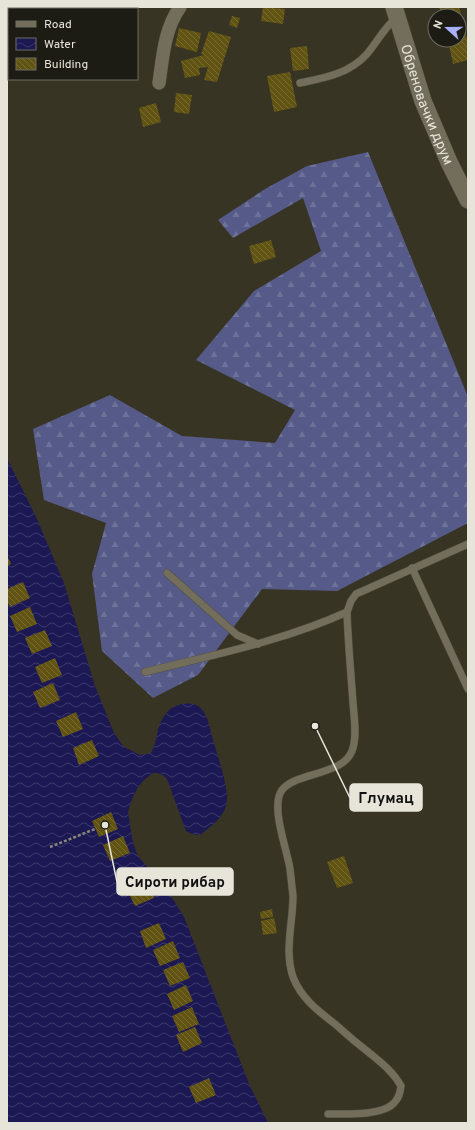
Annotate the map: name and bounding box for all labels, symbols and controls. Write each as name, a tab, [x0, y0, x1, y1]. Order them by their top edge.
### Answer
legend	[8, 8, 138, 80]
north arrow	[427, 8, 467, 48]
text: Road	[44, 17, 72, 33]
text: N	[431, 19, 447, 31]
text: Water	[44, 37, 76, 53]
street label: Обреновачки друм	[396, 42, 456, 168]
text: Building	[44, 57, 88, 73]
callout: Глумац	[350, 784, 422, 811]
text: Глумац	[358, 790, 414, 809]
callout: Сироти рибар	[117, 868, 233, 895]
text: Сироти рибар	[125, 874, 225, 893]

